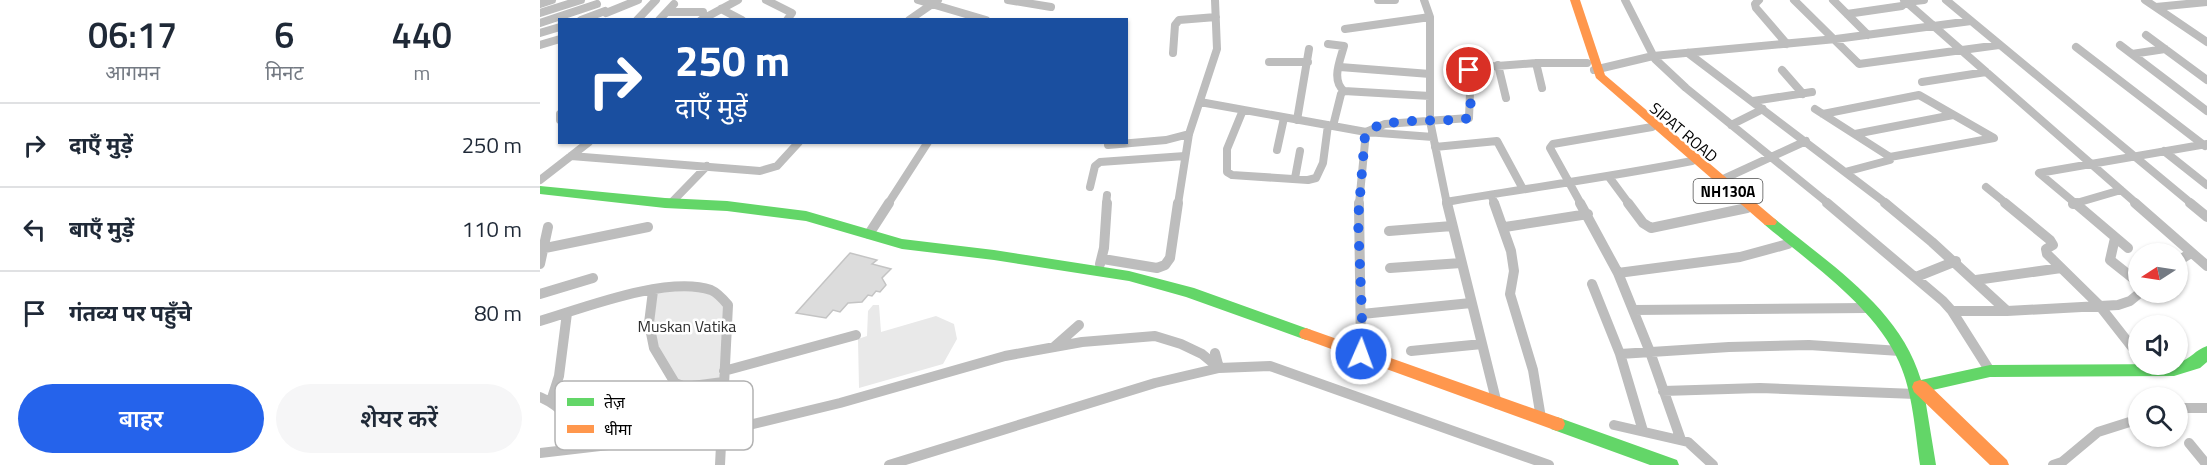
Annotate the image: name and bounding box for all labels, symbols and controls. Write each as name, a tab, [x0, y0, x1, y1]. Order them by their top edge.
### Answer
text: 06:17	[88, 7, 177, 62]
text: 6	[274, 7, 294, 62]
text: 440	[392, 7, 452, 62]
text: 250 m	[675, 28, 790, 92]
icon: right	[576, 42, 654, 120]
pin	[1443, 44, 1494, 95]
icon: arrive	[1452, 53, 1485, 86]
text: आगमन	[105, 57, 160, 88]
text: मिनट	[265, 57, 304, 88]
text: m	[413, 57, 430, 88]
text: दाएँ मुड़ें	[675, 86, 748, 127]
street label: SIPAT ROAD	[1645, 96, 1723, 168]
text: दाएँ मुड़ें	[69, 128, 133, 162]
text: 250 m	[462, 128, 522, 162]
icon: right	[18, 129, 51, 162]
road number: NH130A	[1694, 179, 1762, 203]
text: बाएँ मुड़ें	[69, 212, 134, 246]
text: 110 m	[462, 212, 522, 246]
icon: left	[18, 213, 51, 246]
north arrow	[2128, 243, 2188, 303]
map controls	[2128, 243, 2188, 447]
text: गंतव्य पर पहुँचे	[69, 296, 192, 330]
text: 80 m	[474, 296, 522, 330]
icon: arrive	[18, 297, 51, 330]
park label: Muskan Vatika	[638, 314, 736, 338]
button: sound	[2128, 315, 2188, 375]
position arrow	[1329, 322, 1393, 386]
legend	[555, 381, 753, 450]
button: बाहर	[18, 384, 264, 453]
button: शेयर करें	[276, 384, 522, 453]
button: search	[2128, 387, 2188, 447]
text: तेज़	[604, 390, 626, 414]
text: धीमा	[604, 417, 633, 441]

